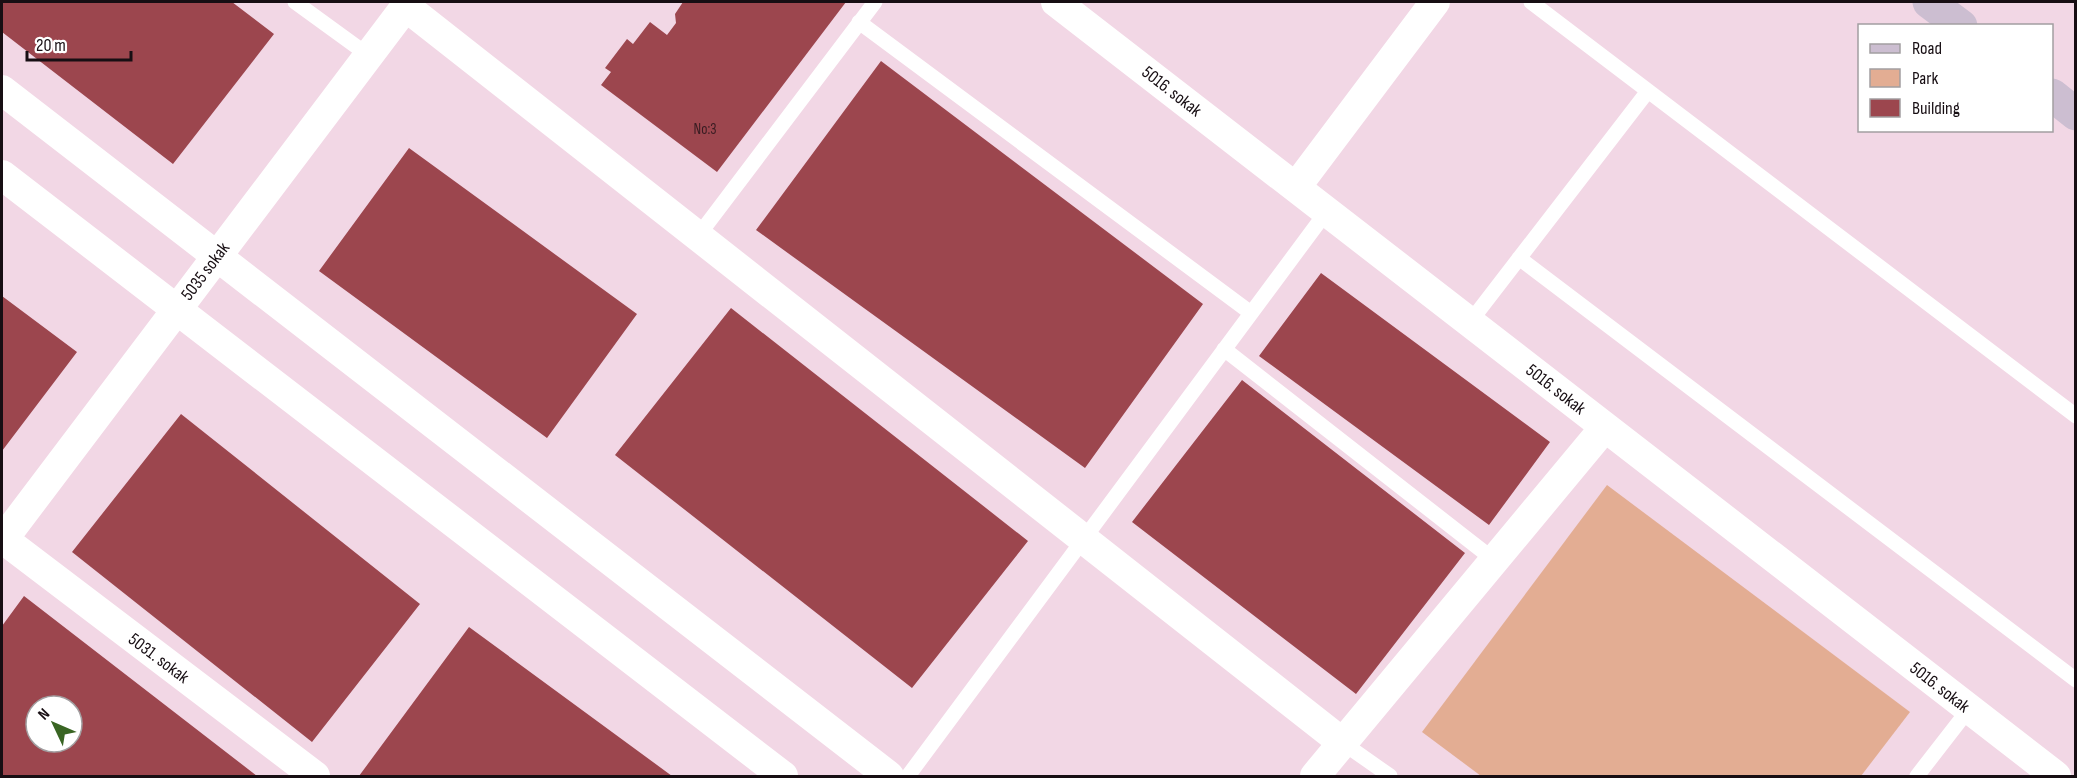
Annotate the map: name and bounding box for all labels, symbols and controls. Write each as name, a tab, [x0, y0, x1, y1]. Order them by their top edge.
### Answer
scale bar	[27, 24, 130, 62]
legend	[1858, 24, 2053, 132]
text: 20 m	[36, 35, 66, 56]
text: Road	[1912, 38, 1942, 59]
street label: 5016. sokak	[1138, 62, 1206, 121]
text: Park	[1912, 68, 1938, 89]
text: Building	[1912, 98, 1960, 119]
house number: No:3	[694, 120, 717, 139]
street label: 5035 sokak	[177, 238, 234, 305]
street label: 5016. sokak	[1522, 360, 1590, 419]
street label: 5031. sokak	[124, 629, 193, 688]
street label: 5016. sokak	[1906, 658, 1974, 717]
north arrow	[24, 694, 84, 754]
text: N	[34, 705, 54, 724]

